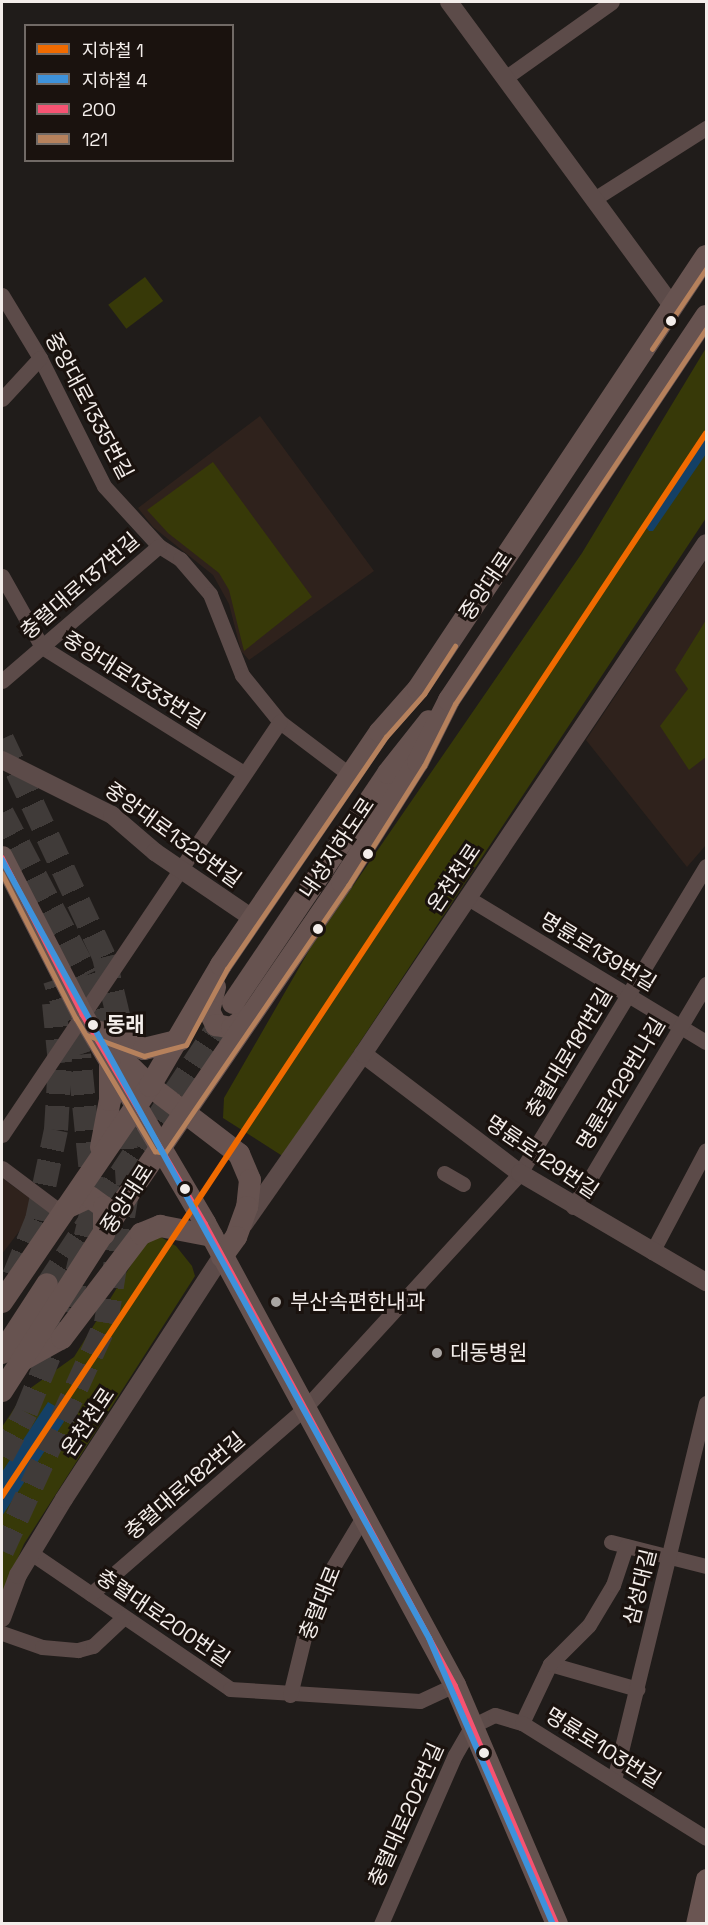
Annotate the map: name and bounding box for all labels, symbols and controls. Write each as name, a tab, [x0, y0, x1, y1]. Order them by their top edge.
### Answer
legend	[24, 24, 234, 162]
text: 지하철 1	[82, 39, 144, 62]
text: 지하철 4	[82, 69, 148, 92]
text: 200	[82, 98, 116, 121]
text: 121	[82, 128, 108, 151]
unlabelled marker	[665, 315, 677, 327]
street label: 중앙대로1335번길	[40, 328, 138, 484]
street label: 충렬대로137번길	[15, 528, 145, 644]
street label: 중앙대로	[454, 547, 518, 625]
street label: 중앙대로1333번길	[58, 626, 210, 734]
street label: 중앙대로1325번길	[100, 777, 246, 893]
street label: 내성지하도로	[294, 793, 380, 903]
street label: 온천천로	[422, 839, 486, 917]
unlabelled marker	[362, 848, 374, 860]
street label: 명륜로139번길	[535, 907, 661, 997]
unlabelled marker	[312, 923, 324, 935]
street label: 충렬대로181번길	[520, 984, 618, 1122]
place label: 동래	[106, 1012, 145, 1038]
street label: 명륜로129번나길	[572, 1013, 670, 1155]
marker: 동래	[84, 1016, 102, 1034]
street label: 명륜로129번길	[481, 1110, 603, 1204]
street label: 중앙대로	[95, 1160, 159, 1238]
unlabelled marker	[179, 1183, 191, 1195]
place label: 부산속편한내과	[290, 1289, 425, 1315]
marker: 부산속편한내과	[267, 1293, 285, 1311]
place label: 대동병원	[450, 1340, 527, 1366]
marker: 대동병원	[428, 1344, 446, 1362]
street label: 온천천로	[56, 1383, 120, 1461]
street label: 충렬대로182번길	[120, 1427, 250, 1545]
street label: 삼성대길	[618, 1546, 662, 1628]
street label: 충렬대로	[294, 1562, 346, 1644]
street label: 충렬대로200번길	[91, 1564, 235, 1672]
street label: 명륜로103번길	[541, 1702, 665, 1794]
street label: 충렬대로202번길	[363, 1739, 449, 1891]
unlabelled marker	[478, 1747, 490, 1759]

